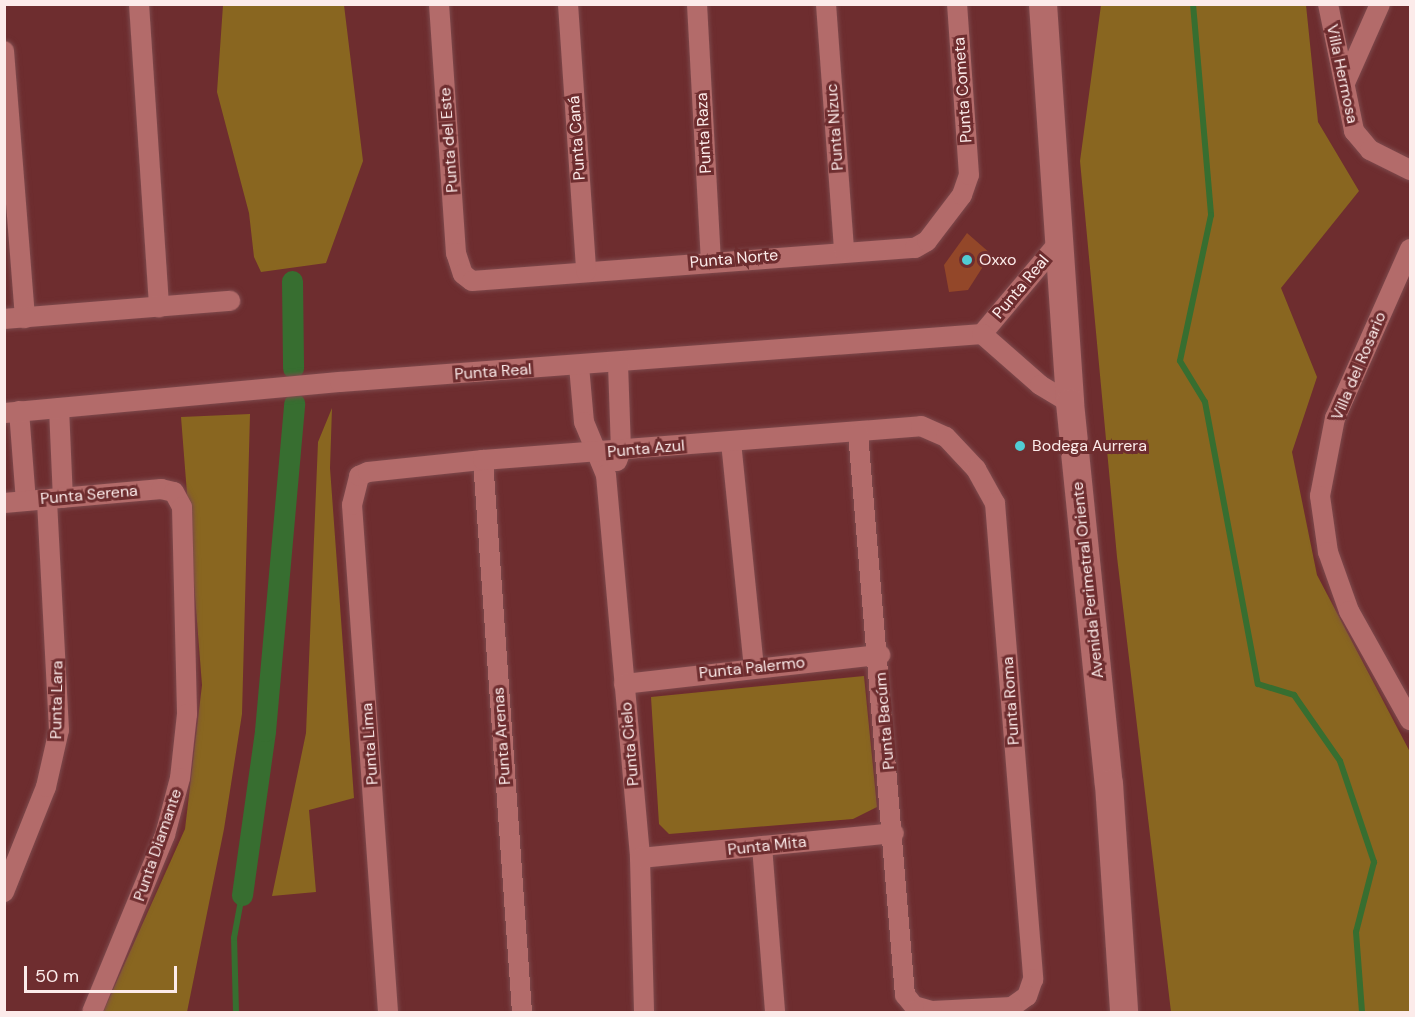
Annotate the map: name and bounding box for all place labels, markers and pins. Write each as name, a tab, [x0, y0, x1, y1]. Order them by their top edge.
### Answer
place label: Oxxo	[979, 250, 1016, 270]
marker: Oxxo	[960, 253, 974, 267]
place label: Bodega Aurrera	[1032, 436, 1147, 456]
marker: Bodega Aurrera	[1013, 439, 1027, 453]

